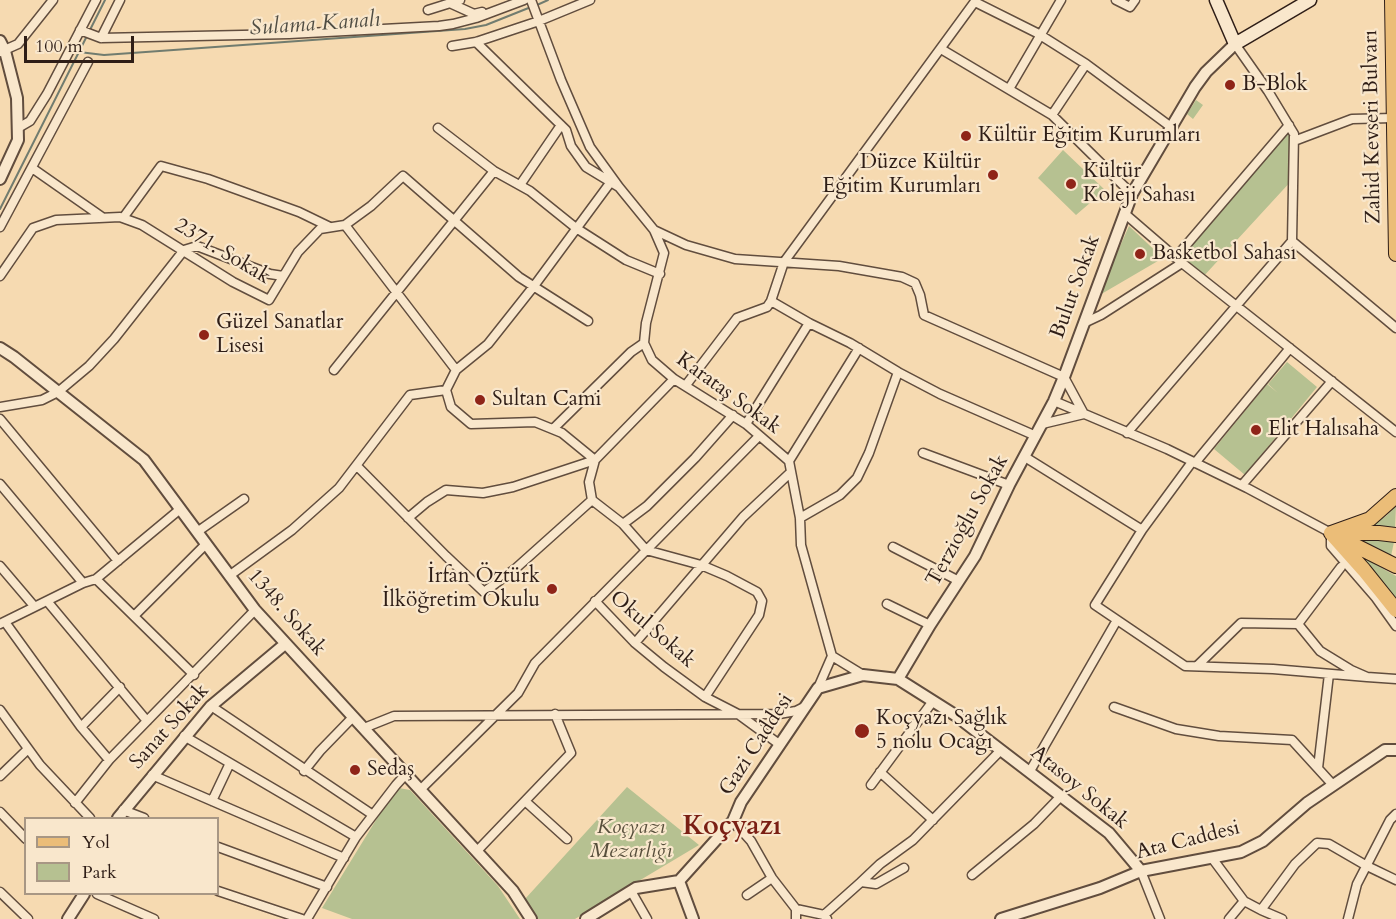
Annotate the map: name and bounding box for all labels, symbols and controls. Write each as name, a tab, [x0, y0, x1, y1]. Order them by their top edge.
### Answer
water label: Sulama Kanalı	[249, 7, 381, 43]
scale bar	[27, 24, 136, 62]
street label: Zahid Kevseri Bulvarı	[1359, 30, 1387, 224]
text: 100 m	[35, 34, 83, 59]
place label: B-Blok	[1242, 72, 1308, 98]
marker: B-Blok	[1223, 78, 1237, 92]
place label: Kültür Eğitim Kurumları	[978, 123, 1201, 149]
marker: Kültür Eğitim Kurumları	[959, 129, 973, 143]
place label: Düzce Kültür Eğitim Kurumları	[822, 150, 981, 200]
place label: Kültür Koleji Sahası	[1083, 159, 1195, 209]
marker: Düzce Kültür Eğitim Kurumları	[986, 168, 1000, 182]
marker: Kültür Koleji Sahası	[1064, 177, 1078, 191]
street label: 2371. Sokak	[169, 214, 275, 290]
street label: Bulut Sokak	[1046, 232, 1106, 342]
place label: Basketbol Sahası	[1152, 241, 1297, 267]
marker: Basketbol Sahası	[1133, 247, 1147, 261]
place label: Güzel Sanatlar Lisesi	[216, 310, 343, 360]
marker: Güzel Sanatlar Lisesi	[197, 328, 211, 342]
street label: Karataş Sokak	[671, 348, 785, 440]
place label: Sultan Cami	[492, 387, 601, 413]
marker: Sultan Cami	[473, 393, 487, 407]
place label: Elit Halısaha	[1268, 417, 1379, 443]
marker: Elit Halısaha	[1249, 423, 1263, 437]
street label: Terzioğlu Sokak	[921, 451, 1015, 591]
street label: 1348. Sokak	[241, 564, 331, 662]
place label: İrfan Öztürk İlköğretim Okulu	[382, 564, 540, 614]
marker: İrfan Öztürk İlköğretim Okulu	[545, 582, 559, 596]
street label: Okul Sokak	[604, 586, 700, 674]
street label: Sanat Sokak	[125, 679, 215, 775]
street label: Gazi Caddesi	[715, 689, 799, 801]
place label: Koçyazı Sağlık 5 nolu Ocağı	[876, 706, 1008, 756]
marker: Koçyazı Sağlık 5 nolu Ocağı	[853, 722, 871, 740]
street label: Atasoy Sokak	[1025, 741, 1133, 835]
place label: Sedaş	[367, 757, 414, 783]
marker: Sedaş	[348, 763, 362, 777]
district label: Koçyazı	[683, 812, 781, 844]
park label: Koçyazı Mezarlığı	[590, 815, 672, 865]
street label: Ata Caddesi	[1133, 816, 1243, 866]
legend	[24, 817, 219, 895]
text: Yol	[82, 830, 110, 855]
text: Park	[82, 860, 117, 885]

